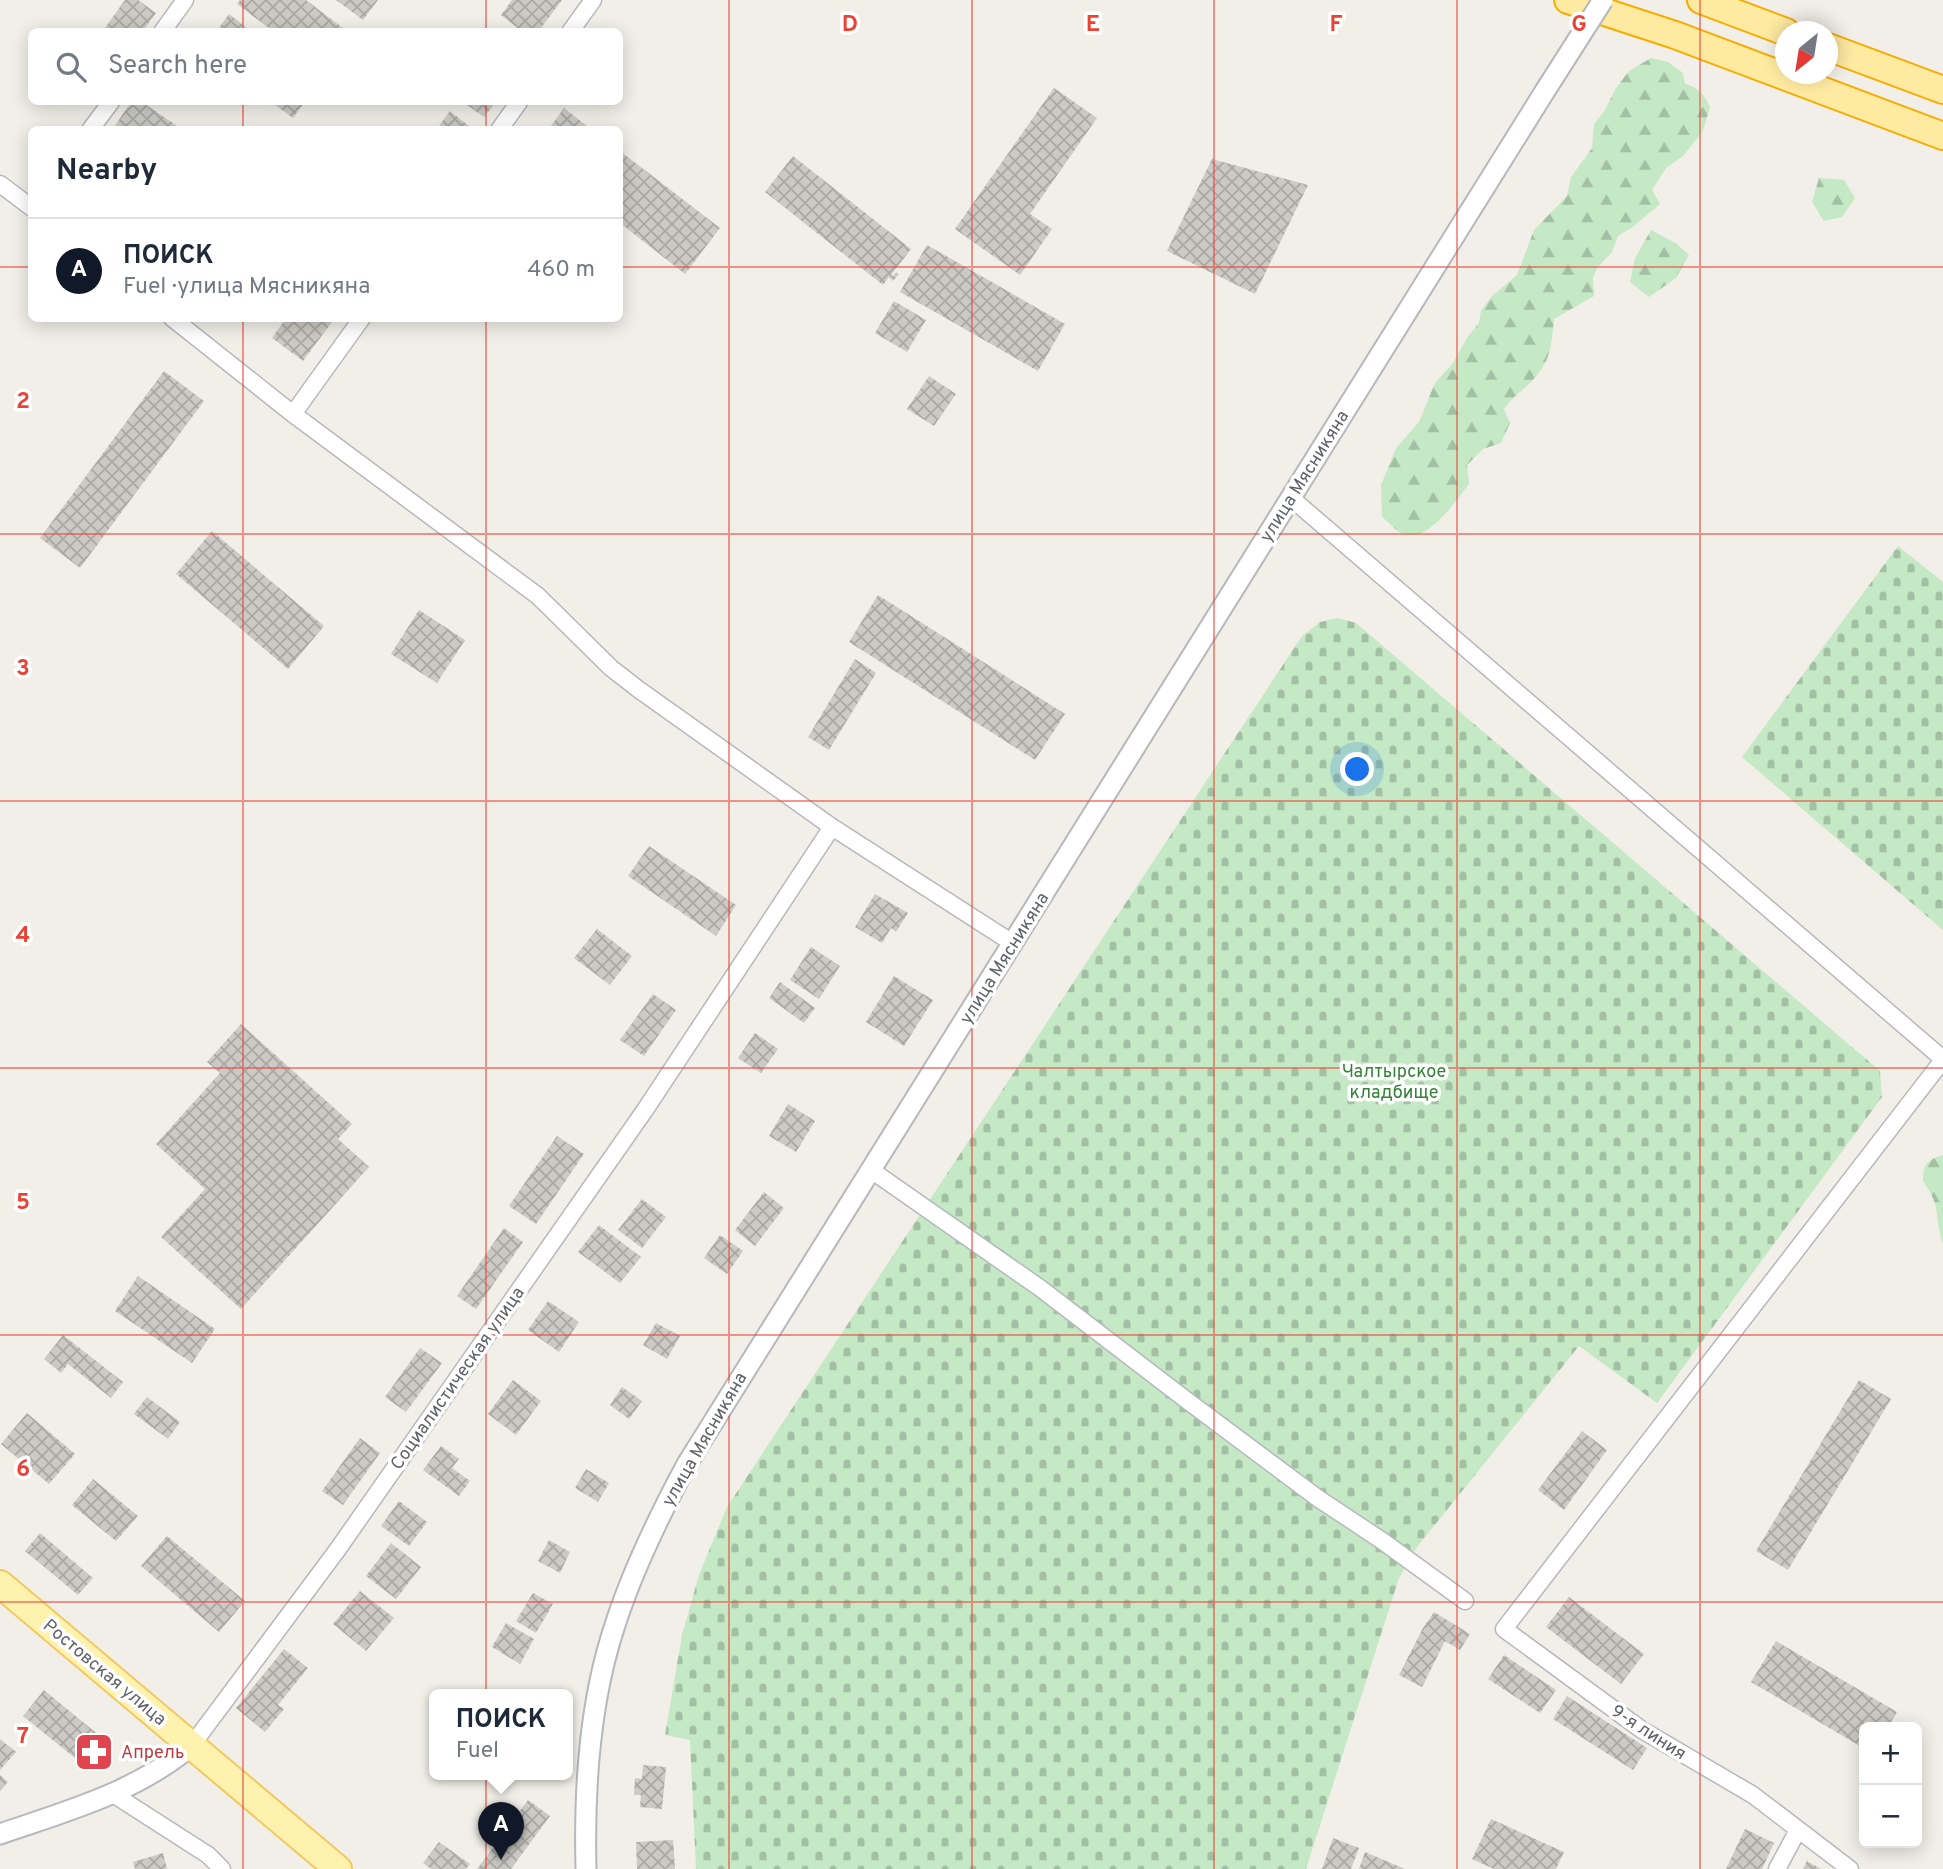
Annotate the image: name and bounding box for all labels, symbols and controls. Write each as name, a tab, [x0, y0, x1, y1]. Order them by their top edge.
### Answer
text: D	[842, 11, 858, 40]
text: E	[1086, 11, 1100, 40]
text: F	[1329, 11, 1343, 40]
text: G	[1571, 11, 1587, 40]
north arrow	[1775, 21, 1838, 84]
search box	[28, 28, 623, 105]
icon: search	[52, 48, 90, 86]
text: Search here	[108, 50, 247, 83]
text: Nearby	[56, 153, 157, 190]
text: ПОИСК	[123, 240, 214, 273]
text: A	[71, 256, 87, 285]
text: 460 m	[527, 256, 595, 285]
text: Fuel · улица Мясникяна	[123, 273, 370, 302]
text: 2	[16, 388, 30, 417]
street label: улица Мясникяна	[1255, 407, 1355, 547]
text: 3	[16, 655, 30, 684]
your location	[1340, 752, 1374, 786]
street label: улица Мясникяна	[955, 889, 1055, 1029]
text: 4	[16, 922, 30, 951]
park label: Чалтырское кладбище	[1342, 1061, 1446, 1105]
text: 5	[16, 1189, 30, 1218]
street label: Социалистическая улица	[386, 1283, 530, 1475]
street label: улица Мясникяна	[658, 1369, 753, 1511]
text: 6	[16, 1456, 30, 1485]
street label: Ростовская улица	[38, 1615, 171, 1732]
popup	[429, 1689, 573, 1780]
street label: 9-я линия	[1606, 1700, 1690, 1766]
text: ПОИСК	[456, 1704, 546, 1737]
map controls	[1859, 1722, 1922, 1848]
button: +	[1859, 1722, 1922, 1785]
text: 7	[17, 1723, 29, 1752]
pharmacy icon: Апрель	[73, 1731, 115, 1773]
text: Fuel	[456, 1737, 499, 1766]
place label: Апрель	[121, 1742, 184, 1765]
button: −	[1859, 1785, 1922, 1848]
pin: A	[478, 1802, 524, 1860]

